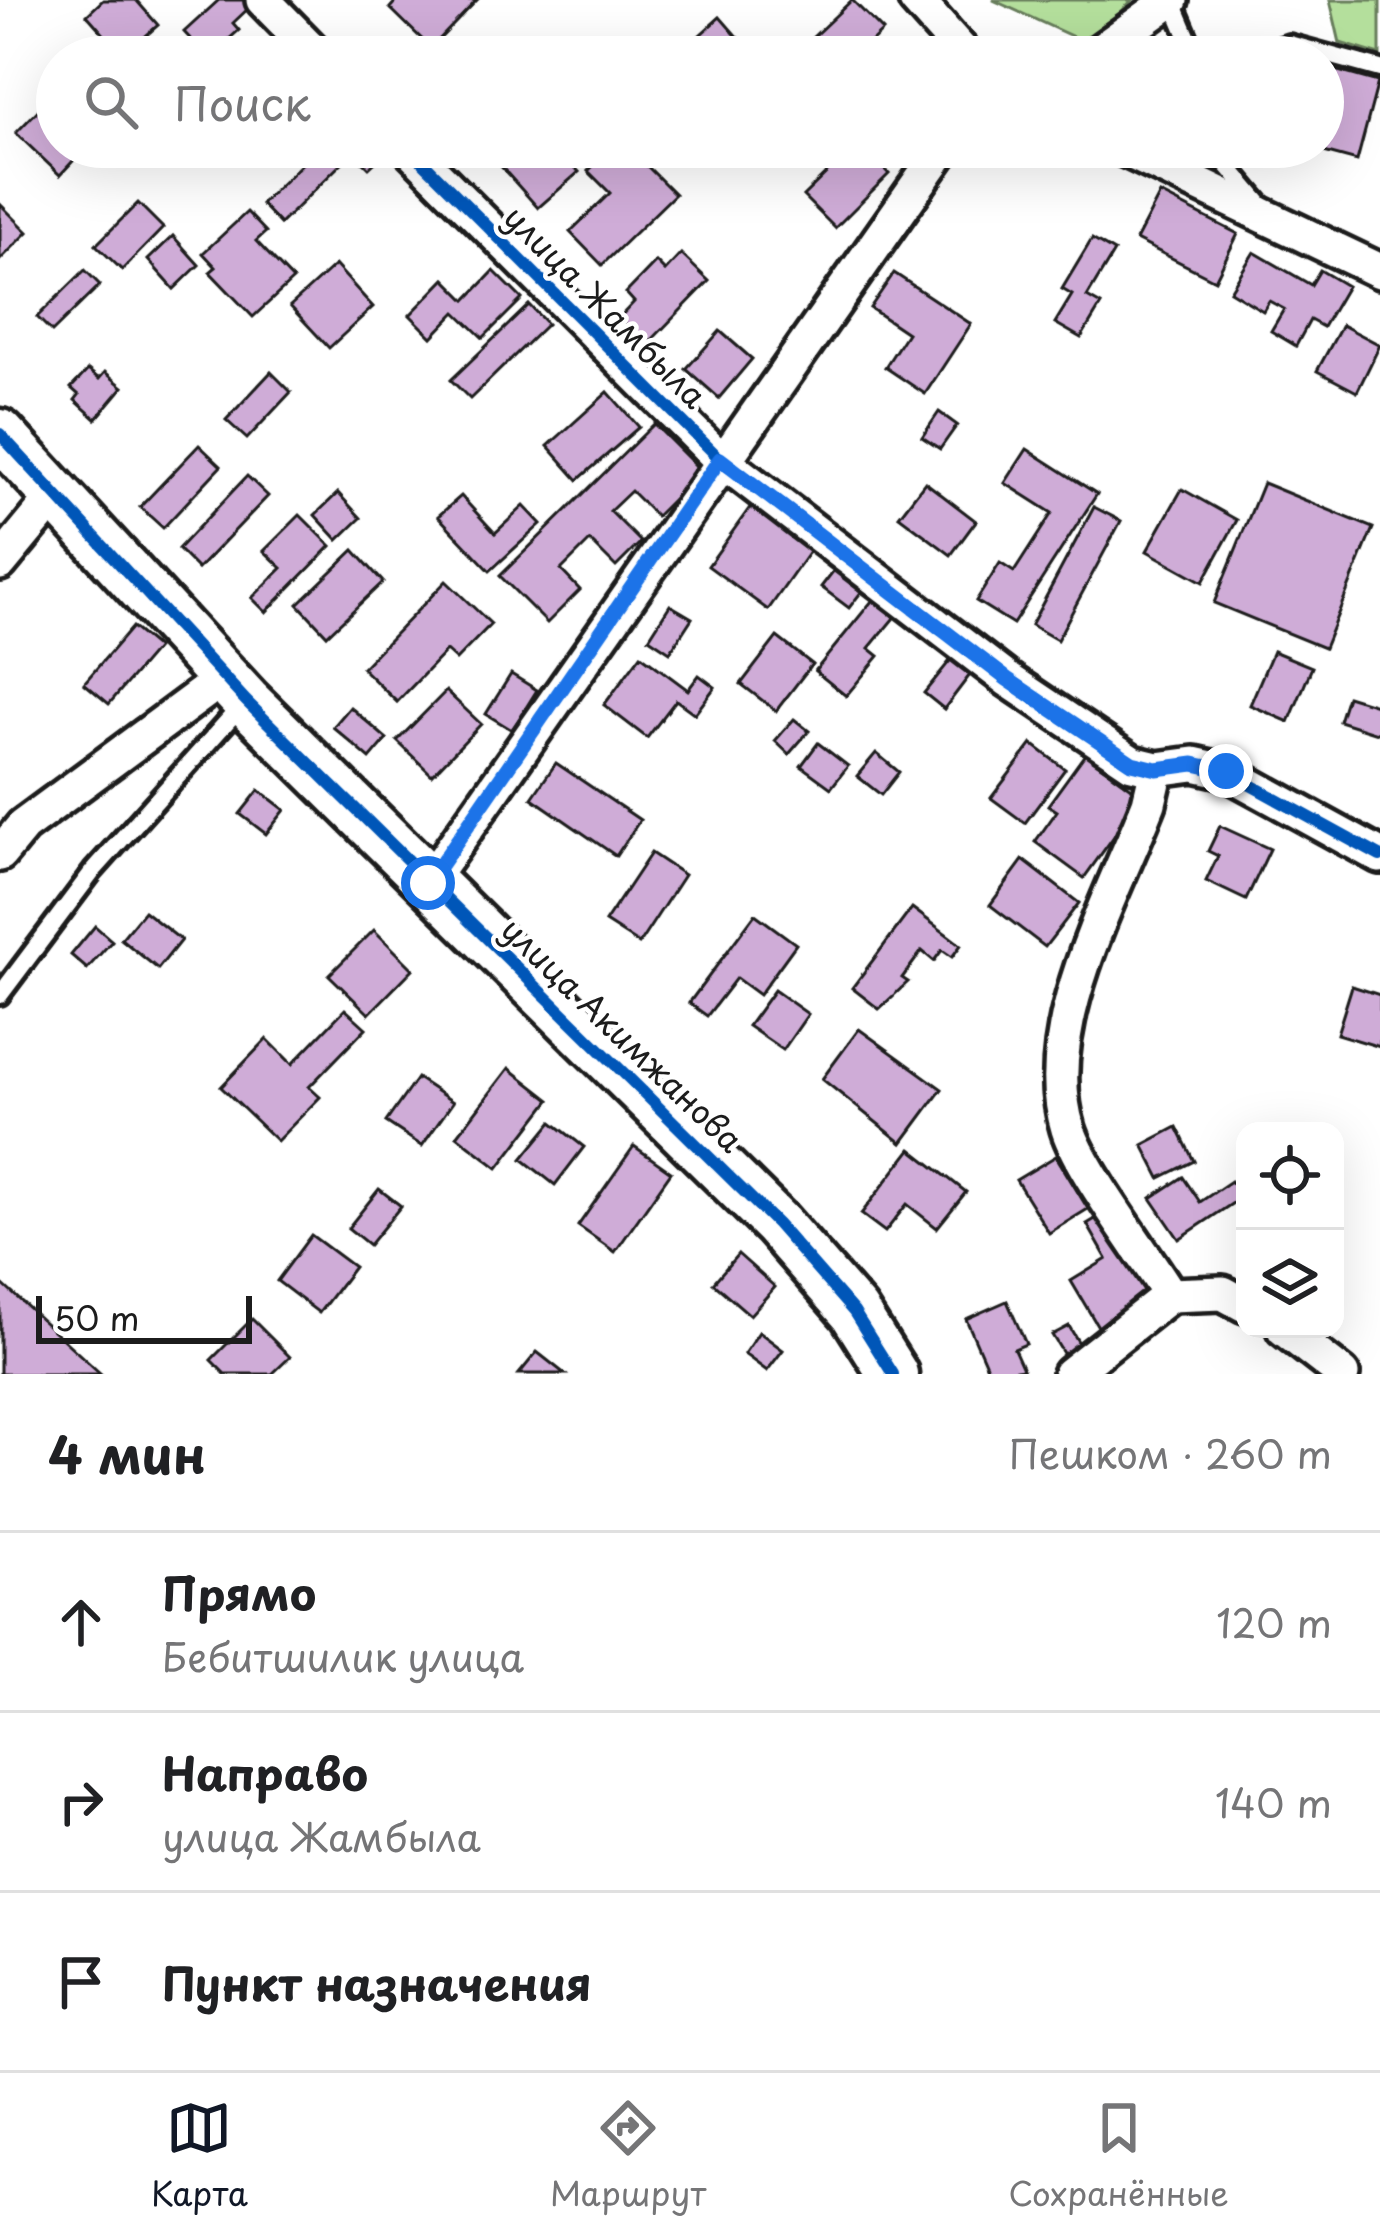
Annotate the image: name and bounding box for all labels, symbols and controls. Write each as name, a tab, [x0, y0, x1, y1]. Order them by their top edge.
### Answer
search box	[36, 36, 1344, 168]
text: Поиск	[174, 68, 311, 136]
icon: search	[78, 69, 144, 135]
street label: улица Жамбыла	[493, 193, 720, 419]
route end	[1199, 744, 1253, 798]
route start	[401, 856, 455, 910]
street label: улица Акимжанова	[491, 904, 756, 1163]
map controls	[1236, 1122, 1344, 1338]
button: locate	[1236, 1122, 1344, 1230]
button: layers	[1236, 1230, 1344, 1338]
scale bar	[36, 1290, 252, 1343]
text: 50 m	[54, 1292, 140, 1342]
text: 4 мин	[48, 1414, 206, 1491]
text: Пешком · 260 m	[1009, 1423, 1332, 1482]
text: Прямо	[162, 1558, 316, 1626]
icon: ahead	[48, 1589, 114, 1655]
text: 120 m	[1216, 1592, 1332, 1651]
text: Бебитшилик улица	[162, 1626, 524, 1685]
text: Направо	[162, 1738, 368, 1806]
icon: right	[48, 1769, 114, 1835]
text: 140 m	[1215, 1772, 1332, 1831]
text: улица Жамбыла	[162, 1806, 481, 1865]
text: Пункт назначения	[162, 1948, 592, 2016]
icon: arrive	[48, 1949, 114, 2015]
tab: Карта	[151, 2095, 248, 2217]
tab: Маршрут	[550, 2095, 706, 2217]
tab: Сохранённые	[1008, 2095, 1229, 2217]

